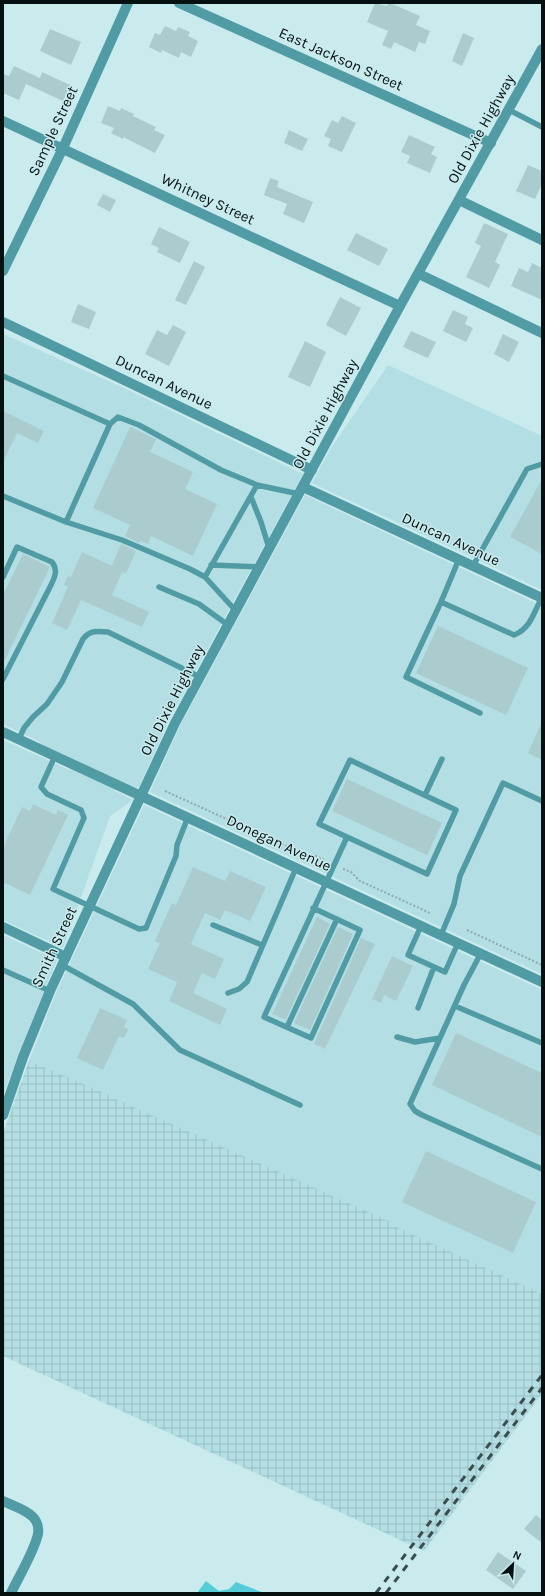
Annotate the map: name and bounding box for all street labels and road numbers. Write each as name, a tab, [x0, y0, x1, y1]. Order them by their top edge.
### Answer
street label: East Jackson Street	[276, 23, 406, 95]
street label: Old Dixie Highway	[443, 71, 519, 187]
street label: Sample Street	[24, 83, 82, 179]
street label: Whitney Street	[158, 169, 258, 229]
street label: Duncan Avenue	[112, 351, 216, 413]
street label: Old Dixie Highway	[288, 356, 362, 472]
street label: Duncan Avenue	[399, 508, 503, 570]
street label: Old Dixie Highway	[136, 641, 208, 759]
street label: Donegan Avenue	[224, 811, 334, 875]
street label: Smith Street	[27, 903, 81, 990]

